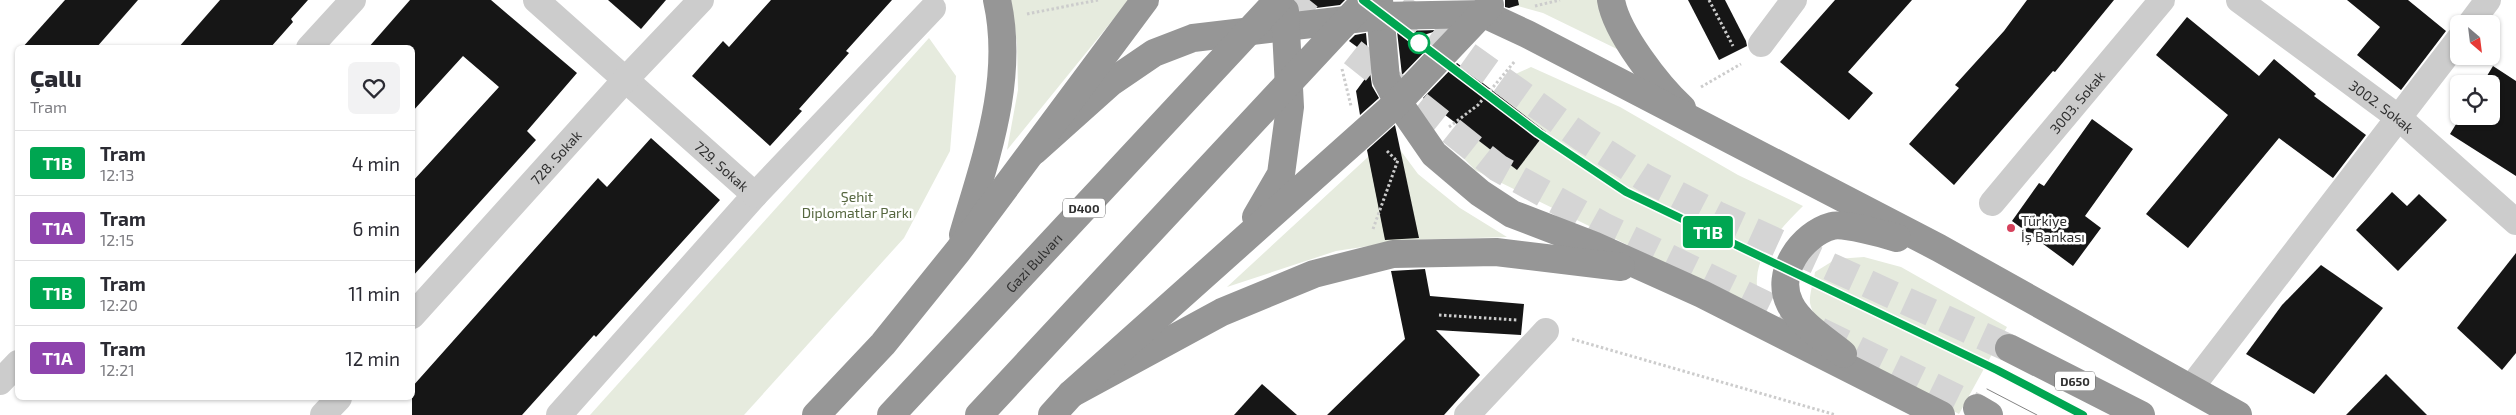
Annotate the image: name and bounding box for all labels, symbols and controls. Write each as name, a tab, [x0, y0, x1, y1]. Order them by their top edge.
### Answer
north arrow	[2450, 15, 2500, 65]
map controls	[2450, 15, 2500, 125]
unlabelled marker	[1408, 32, 1430, 54]
button: heart	[348, 62, 400, 114]
text: Çallı	[30, 63, 82, 92]
street label: 3003. Sokak	[2046, 67, 2108, 137]
button: locate	[2450, 75, 2500, 125]
street label: 3002. Sokak	[2346, 76, 2418, 136]
text: Tram	[30, 97, 67, 116]
street label: 728. Sokak	[526, 126, 584, 188]
street label: 729. Sokak	[691, 137, 753, 194]
text: Tram	[100, 142, 146, 165]
text: T1B	[42, 152, 73, 174]
text: 4 min	[352, 152, 400, 175]
text: 12:13	[100, 165, 134, 184]
park label: Şehit Diplomatlar Parkı	[802, 188, 912, 221]
road number: D400	[1063, 198, 1105, 218]
text: Tram	[100, 207, 146, 230]
place label: Türkiye İş Bankası	[2021, 212, 2085, 246]
line badge: T1B	[1679, 216, 1737, 248]
text: T1A	[42, 217, 73, 239]
text: 6 min	[352, 217, 400, 240]
text: T1B	[1693, 221, 1723, 243]
marker: Türkiye İş Bankası	[2005, 222, 2017, 234]
street label: Gazi Bulvarı	[1002, 229, 1065, 295]
text: 12:15	[100, 230, 134, 249]
text: Tram	[100, 272, 146, 295]
text: T1B	[42, 282, 73, 304]
text: 11 min	[348, 282, 400, 305]
text: 12:20	[100, 295, 138, 314]
text: Tram	[100, 337, 146, 360]
text: T1A	[42, 347, 73, 369]
text: 12 min	[345, 347, 400, 370]
text: 12:21	[100, 360, 135, 379]
road number: D650	[2055, 372, 2095, 391]

